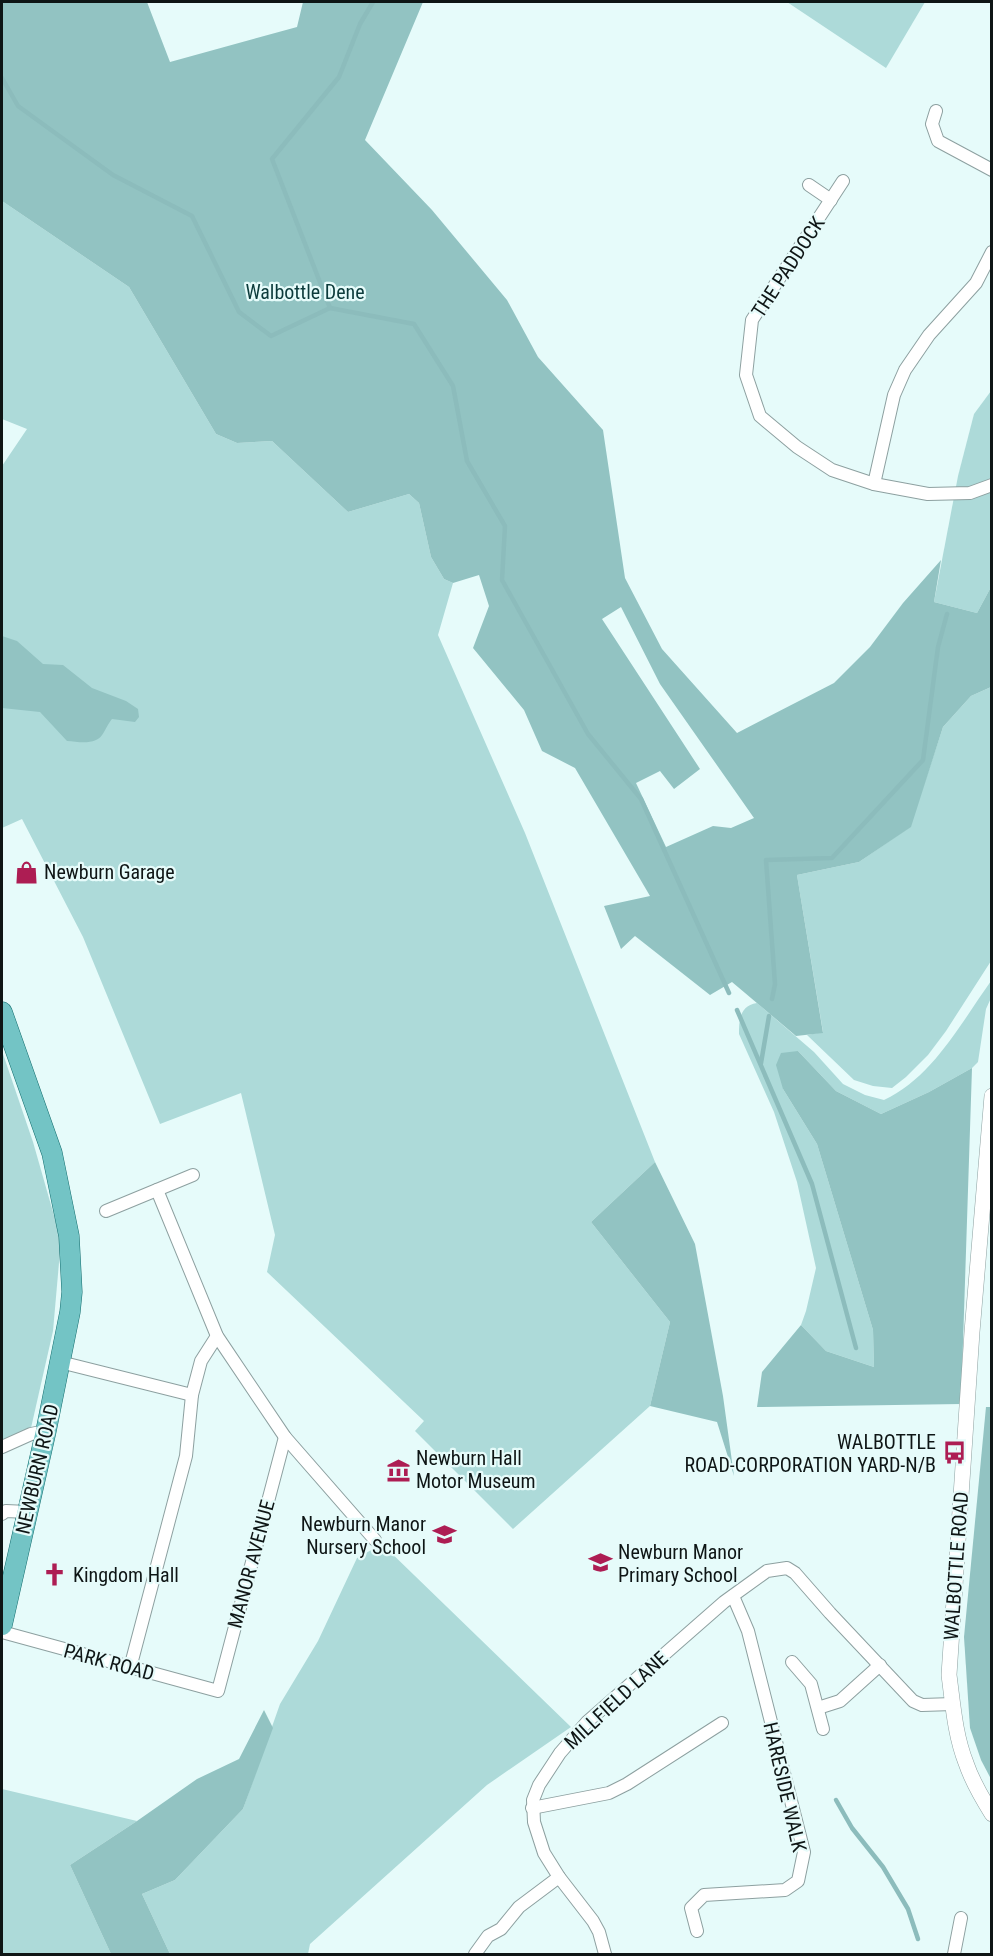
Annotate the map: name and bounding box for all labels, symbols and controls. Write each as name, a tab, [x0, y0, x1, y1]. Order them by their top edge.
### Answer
street label: THE PADDOCK	[746, 212, 830, 322]
park label: Walbottle Dene	[245, 280, 365, 304]
shop icon: Newburn Garage	[13, 859, 39, 885]
place label: Newburn Garage	[44, 860, 175, 884]
street label: NEWBURN ROAD	[10, 1402, 64, 1536]
place label: WALBOTTLE ROAD-CORPORATION YARD-N/B	[684, 1430, 936, 1477]
bus stop icon: WALBOTTLE ROAD-CORPORATION YARD-N/B	[941, 1440, 967, 1466]
place label: Newburn Hall Motor Museum	[416, 1446, 536, 1493]
museum icon: Newburn Hall Motor Museum	[385, 1457, 411, 1483]
street label: WALBOTTLE ROAD	[939, 1491, 973, 1641]
street label: MANOR AVENUE	[222, 1497, 280, 1631]
place label: Newburn Manor Nursery School	[301, 1512, 426, 1559]
school or university icon: Newburn Manor Nursery School	[431, 1522, 457, 1548]
place label: Newburn Manor Primary School	[618, 1540, 743, 1587]
school or university icon: Newburn Manor Primary School	[587, 1550, 613, 1576]
church icon: Kingdom Hall	[42, 1562, 68, 1588]
place label: Kingdom Hall	[73, 1563, 179, 1587]
street label: PARK ROAD	[61, 1638, 157, 1686]
street label: MILLFIELD LANE	[559, 1646, 673, 1754]
street label: HARESIDE WALK	[758, 1720, 812, 1854]

